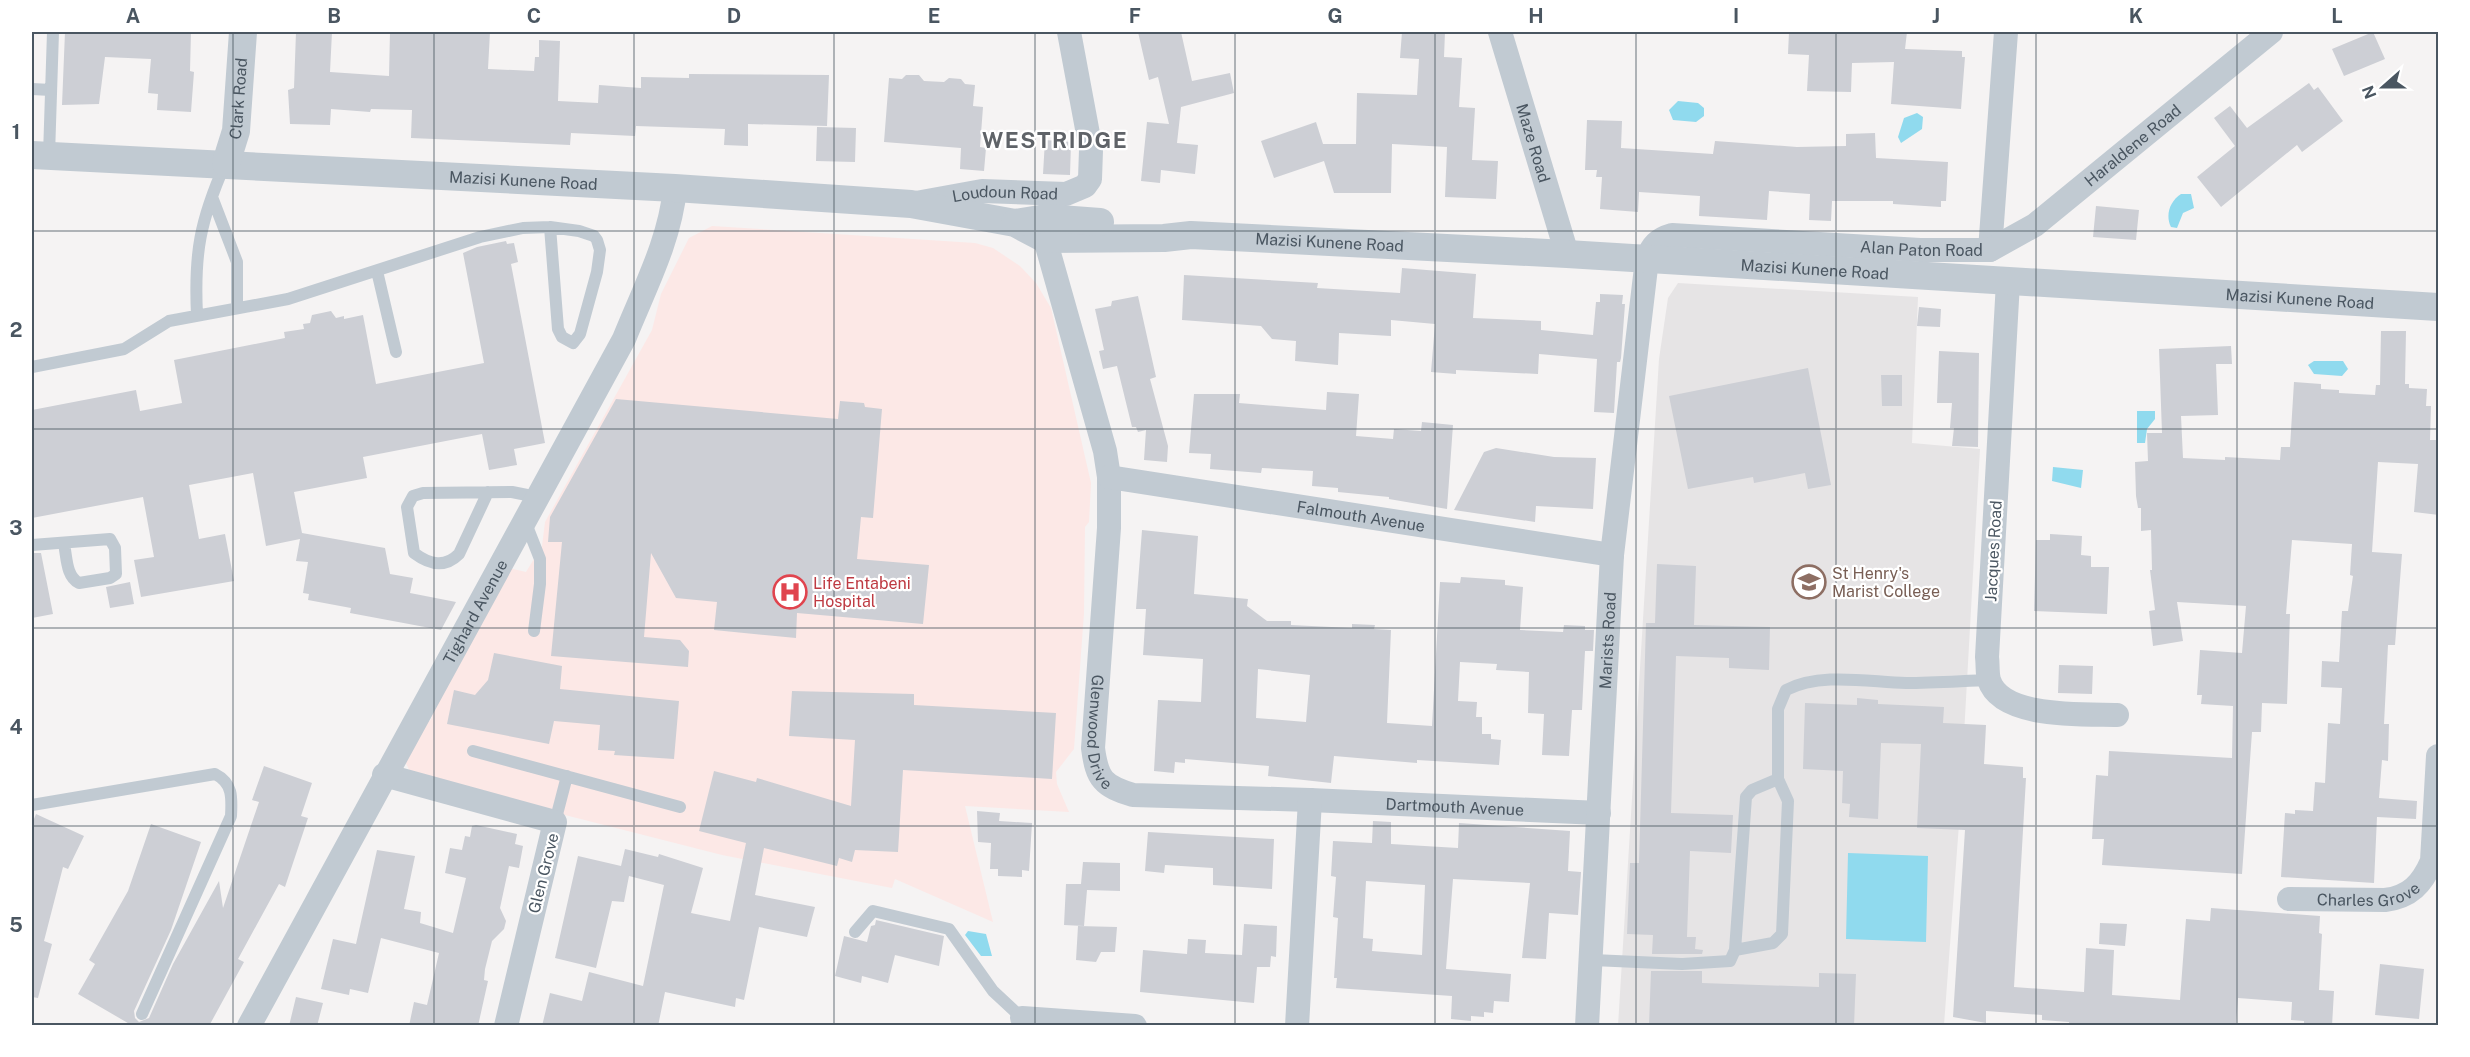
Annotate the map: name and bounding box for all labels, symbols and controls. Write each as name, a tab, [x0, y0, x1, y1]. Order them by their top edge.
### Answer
text: A	[126, 4, 140, 28]
text: B	[327, 4, 341, 28]
text: C	[527, 4, 541, 28]
text: D	[727, 4, 741, 28]
text: E	[928, 4, 940, 28]
text: F	[1129, 4, 1141, 28]
text: G	[1327, 4, 1343, 28]
text: H	[1528, 4, 1544, 28]
text: I	[1733, 4, 1739, 28]
text: J	[1932, 4, 1940, 28]
text: K	[2129, 4, 2143, 28]
text: L	[2331, 4, 2343, 28]
street label: Clark Road	[225, 57, 251, 142]
north arrow	[2353, 57, 2413, 117]
text: N	[2358, 83, 2381, 101]
street label: Haraldene Road	[2081, 101, 2185, 191]
street label: Maze Road	[1512, 102, 1554, 185]
text: 1	[12, 120, 20, 144]
district label: WESTRIDGE	[982, 127, 1128, 153]
street label: Mazisi Kunene Road	[449, 167, 598, 194]
street label: Loudoun Road	[951, 182, 1058, 206]
street label: Mazisi Kunene Road	[1255, 229, 1404, 256]
street label: Alan Paton Road	[1860, 237, 1983, 260]
street label: Mazisi Kunene Road	[1740, 256, 1890, 284]
street label: Mazisi Kunene Road	[2225, 285, 2375, 313]
text: 2	[10, 318, 22, 342]
street label: Falmouth Avenue	[1295, 497, 1426, 536]
street label: Jacques Road	[1981, 500, 2006, 602]
text: 3	[9, 516, 23, 540]
street label: Tighard Avenue	[439, 556, 512, 667]
school or university icon: St Henry's Marist College	[1791, 564, 1827, 600]
place label: St Henry's Marist College	[1832, 564, 1940, 601]
hospital icon: Life Entabeni Hospital	[772, 574, 808, 610]
place label: Life Entabeni Hospital	[813, 574, 911, 611]
street label: Marists Road	[1596, 592, 1620, 690]
street label: Glenwood Drive	[1083, 674, 1116, 794]
text: 4	[9, 715, 23, 739]
street label: Dartmouth Avenue	[1385, 794, 1525, 820]
street label: Glen Grove	[524, 831, 563, 915]
street label: Charles Grove	[2317, 878, 2424, 910]
text: 5	[9, 913, 23, 937]

